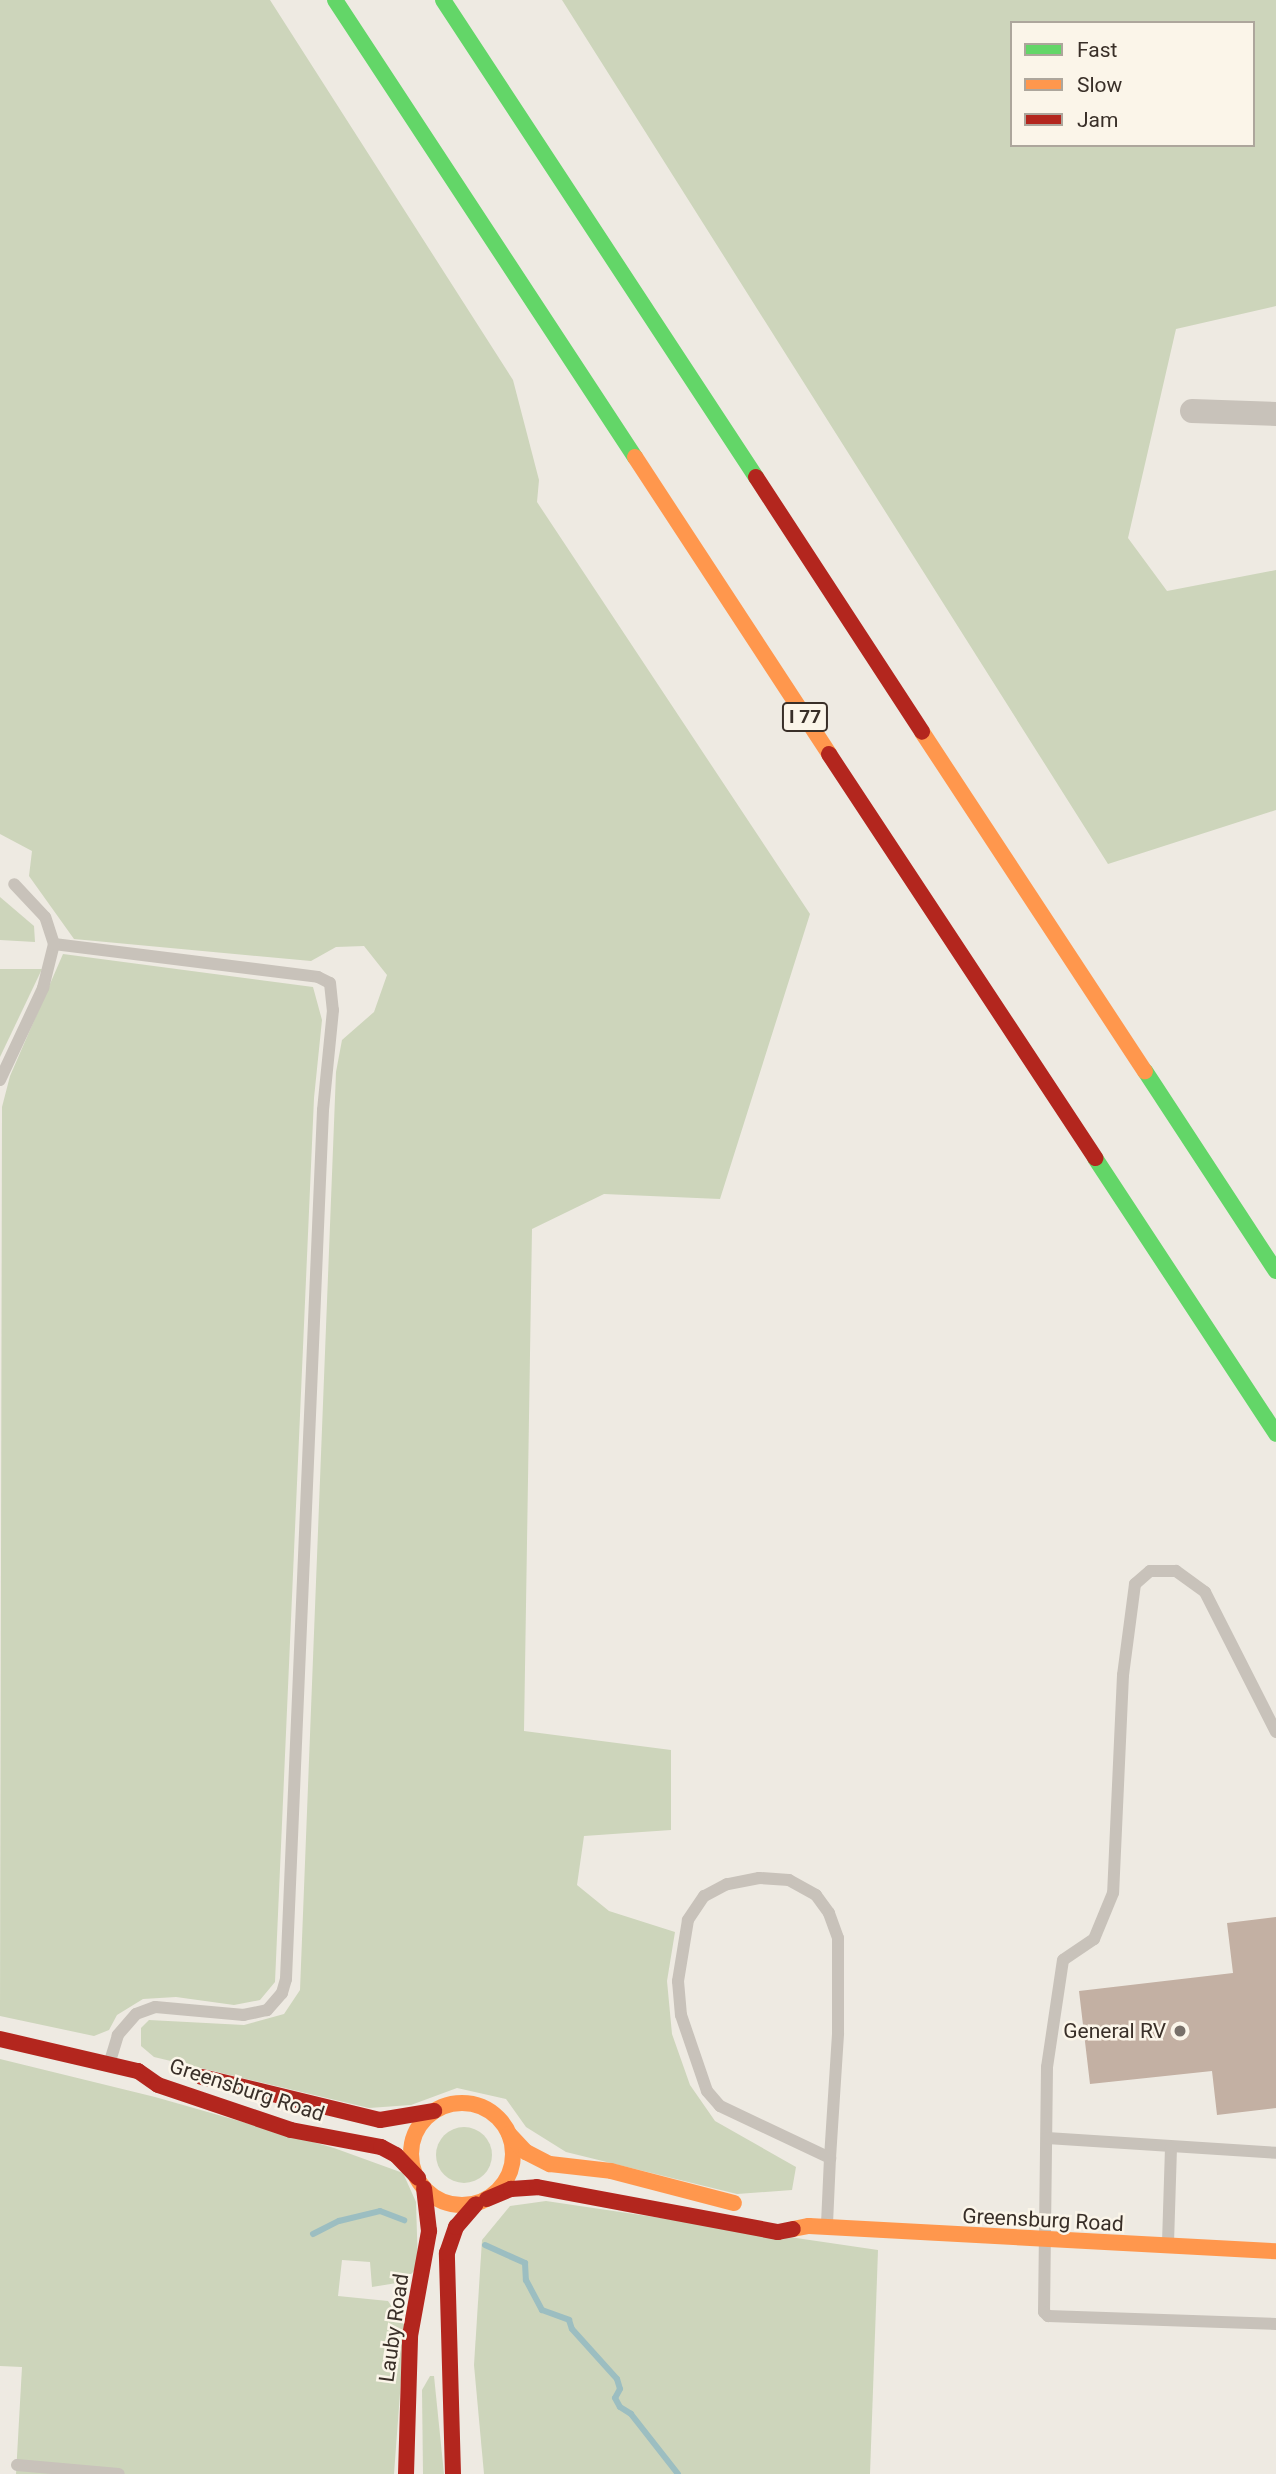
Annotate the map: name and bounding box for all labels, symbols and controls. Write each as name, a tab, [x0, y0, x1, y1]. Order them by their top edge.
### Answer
legend	[1010, 21, 1255, 147]
text: Fast	[1077, 38, 1117, 62]
text: Slow	[1077, 73, 1122, 97]
text: Jam	[1077, 108, 1118, 132]
road number: I 77	[780, 702, 830, 732]
place label: General RV	[1063, 2018, 1166, 2044]
marker: General RV	[1172, 2023, 1188, 2039]
street label: Greensburg Road	[166, 2053, 328, 2127]
street label: Greensburg Road	[962, 2203, 1124, 2237]
street label: Lauby Road	[374, 2272, 414, 2384]

